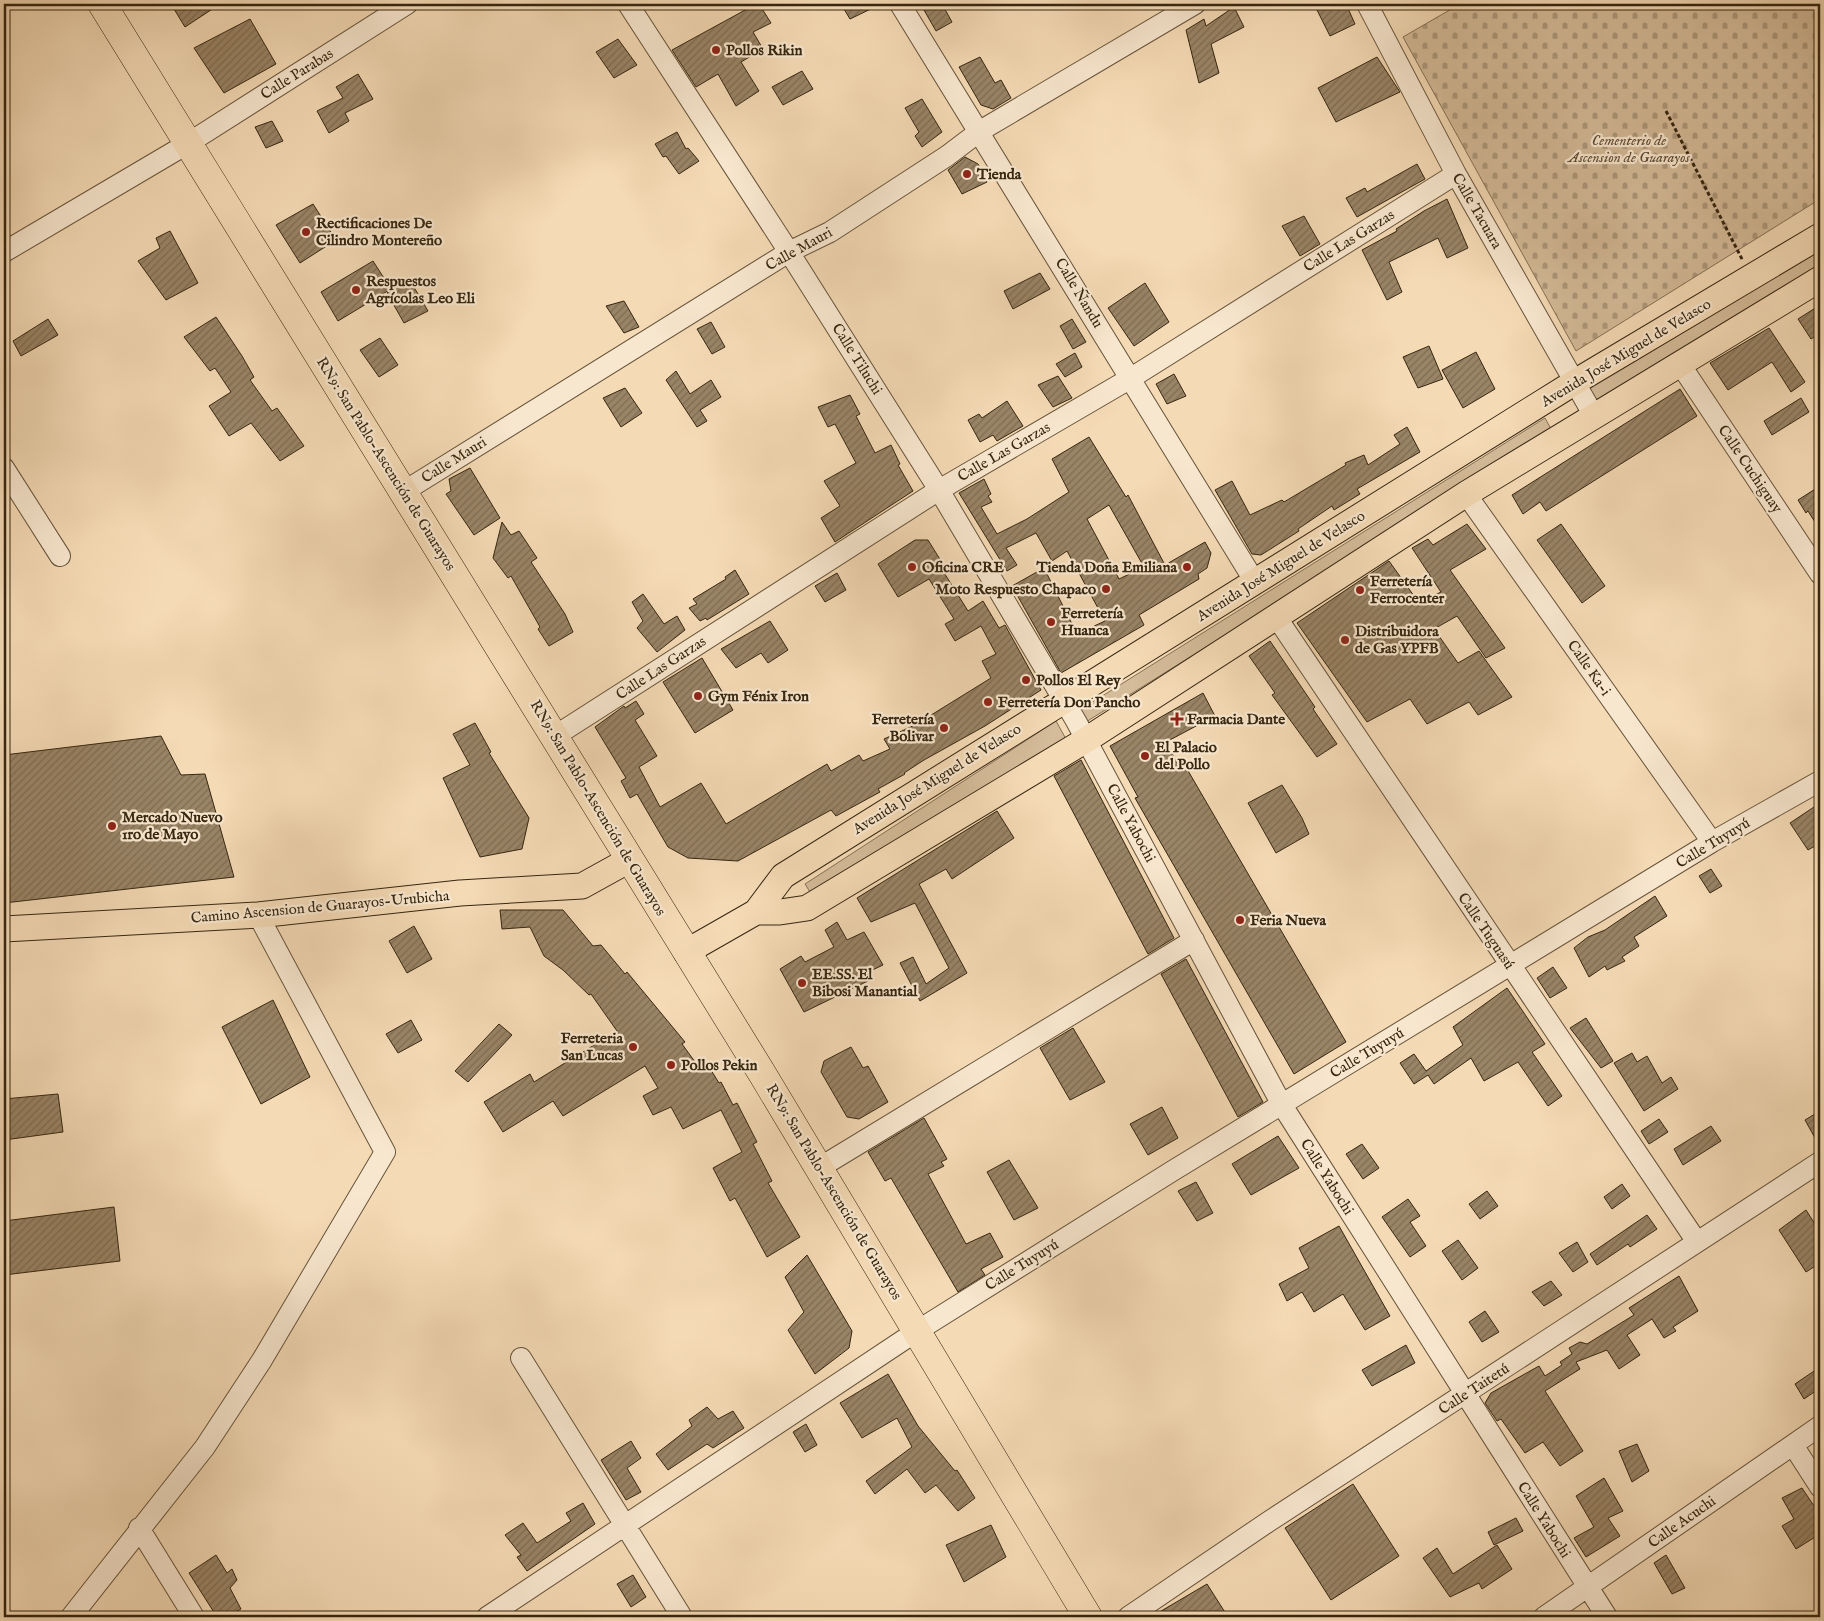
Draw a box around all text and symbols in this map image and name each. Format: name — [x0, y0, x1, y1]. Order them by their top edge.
place label: Pollos Rikin — [726, 41, 803, 60]
street label: Calle Parabas — [257, 44, 337, 104]
marker: Pollos Rikin — [710, 44, 722, 56]
park label: Cementerio de Ascension de Guarayos — [1566, 131, 1690, 167]
place label: Tienda — [976, 165, 1022, 184]
marker: Tienda — [961, 168, 973, 180]
street label: Calle Tacuara — [1448, 170, 1507, 253]
street label: Calle Las Garzas — [1300, 205, 1398, 277]
place label: Rectificaciones De Cilindro Montereño — [316, 214, 442, 250]
street label: Calle Mauri — [762, 223, 836, 275]
marker: Rectificaciones De Cilindro Montereño — [300, 226, 312, 238]
street label: Calle Ñandu — [1051, 255, 1107, 332]
place label: Respuestos Agrícolas Leo Eli — [365, 272, 475, 308]
marker: Respuestos Agrícolas Leo Eli — [350, 284, 362, 296]
street label: Avenida José Miguel de Velasco — [1537, 295, 1714, 412]
street label: Calle Tiluchi — [828, 320, 886, 398]
street label: RN9: San Pablo-Ascención de Guarayos — [312, 354, 460, 574]
street label: Calle Las Garzas — [954, 418, 1054, 486]
street label: Calle Cuchiguay — [1714, 421, 1787, 517]
street label: Calle Mauri — [418, 432, 490, 488]
street label: Avenida José Miguel de Velasco — [1192, 506, 1369, 626]
place label: Oficina CRE — [922, 558, 1004, 577]
place label: Tienda Doña Emiliana — [1036, 558, 1178, 577]
marker: Oficina CRE — [906, 561, 918, 573]
marker: Tienda Doña Emiliana — [1181, 561, 1193, 573]
place label: Ferretería Ferrocenter — [1370, 572, 1445, 608]
place label: Moto Respuesto Chapaco — [935, 580, 1096, 599]
marker: Moto Respuesto Chapaco — [1100, 583, 1112, 595]
marker: Ferretería Ferrocenter — [1354, 584, 1366, 596]
place label: Ferretería Huanca — [1061, 604, 1124, 640]
marker: Ferretería Huanca — [1045, 616, 1057, 628]
place label: Distribuidora de Gas YPFB — [1355, 622, 1439, 658]
street label: Calle Las Garzas — [612, 632, 710, 704]
marker: Distribuidora de Gas YPFB — [1339, 634, 1351, 646]
street label: Calle Ka-i — [1563, 636, 1615, 700]
place label: Pollos El Rey — [1036, 671, 1121, 690]
marker: Pollos El Rey — [1020, 674, 1032, 686]
place label: Gym Fénix Iron — [708, 687, 809, 706]
marker: Gym Fénix Iron — [692, 690, 704, 702]
place label: Ferretería Don Pancho — [998, 693, 1140, 712]
marker: Ferretería Don Pancho — [982, 696, 994, 708]
street label: RN9: San Pablo-Ascención de Guarayos — [526, 697, 670, 919]
place label: Ferretería Bolivar — [872, 710, 935, 746]
place label: Farmacia Dante — [1187, 710, 1285, 729]
marker: Farmacia Dante — [1171, 713, 1183, 725]
street label: Avenida José Miguel de Velasco — [848, 719, 1025, 839]
marker: Ferretería Bolivar — [938, 722, 950, 734]
place label: El Palacio del Pollo — [1155, 738, 1217, 774]
marker: El Palacio del Pollo — [1139, 750, 1151, 762]
street label: Calle Yabochi — [1102, 780, 1160, 866]
place label: Mercado Nuevo 1ro de Mayo — [122, 808, 223, 844]
street label: Calle Tuyuyú — [1672, 813, 1754, 873]
marker: Mercado Nuevo 1ro de Mayo — [106, 820, 118, 832]
street label: Camino Ascension de Guarayos-Urubicha — [190, 886, 451, 928]
street label: Calle Tuguasú — [1453, 889, 1519, 973]
place label: Feria Nueva — [1250, 911, 1326, 930]
marker: Feria Nueva — [1234, 914, 1246, 926]
place label: EE.SS. El Bibosi Manantial — [812, 965, 918, 1001]
marker: EE.SS. El Bibosi Manantial — [796, 977, 808, 989]
street label: Calle Tuyuyú — [1326, 1023, 1408, 1083]
place label: Ferreteria San Lucas — [561, 1029, 624, 1065]
marker: Ferreteria San Lucas — [627, 1041, 639, 1053]
place label: Pollos Pekin — [681, 1056, 758, 1075]
marker: Pollos Pekin — [665, 1059, 677, 1071]
street label: RN9: San Pablo-Ascención de Guarayos — [762, 1081, 906, 1303]
street label: Calle Yabochi — [1296, 1135, 1358, 1219]
street label: Calle Tuyuyú — [982, 1235, 1063, 1295]
street label: Calle Taitetú — [1435, 1359, 1513, 1419]
street label: Calle Yabochi — [1513, 1478, 1575, 1562]
street label: Calle Acuchi — [1644, 1492, 1720, 1552]

